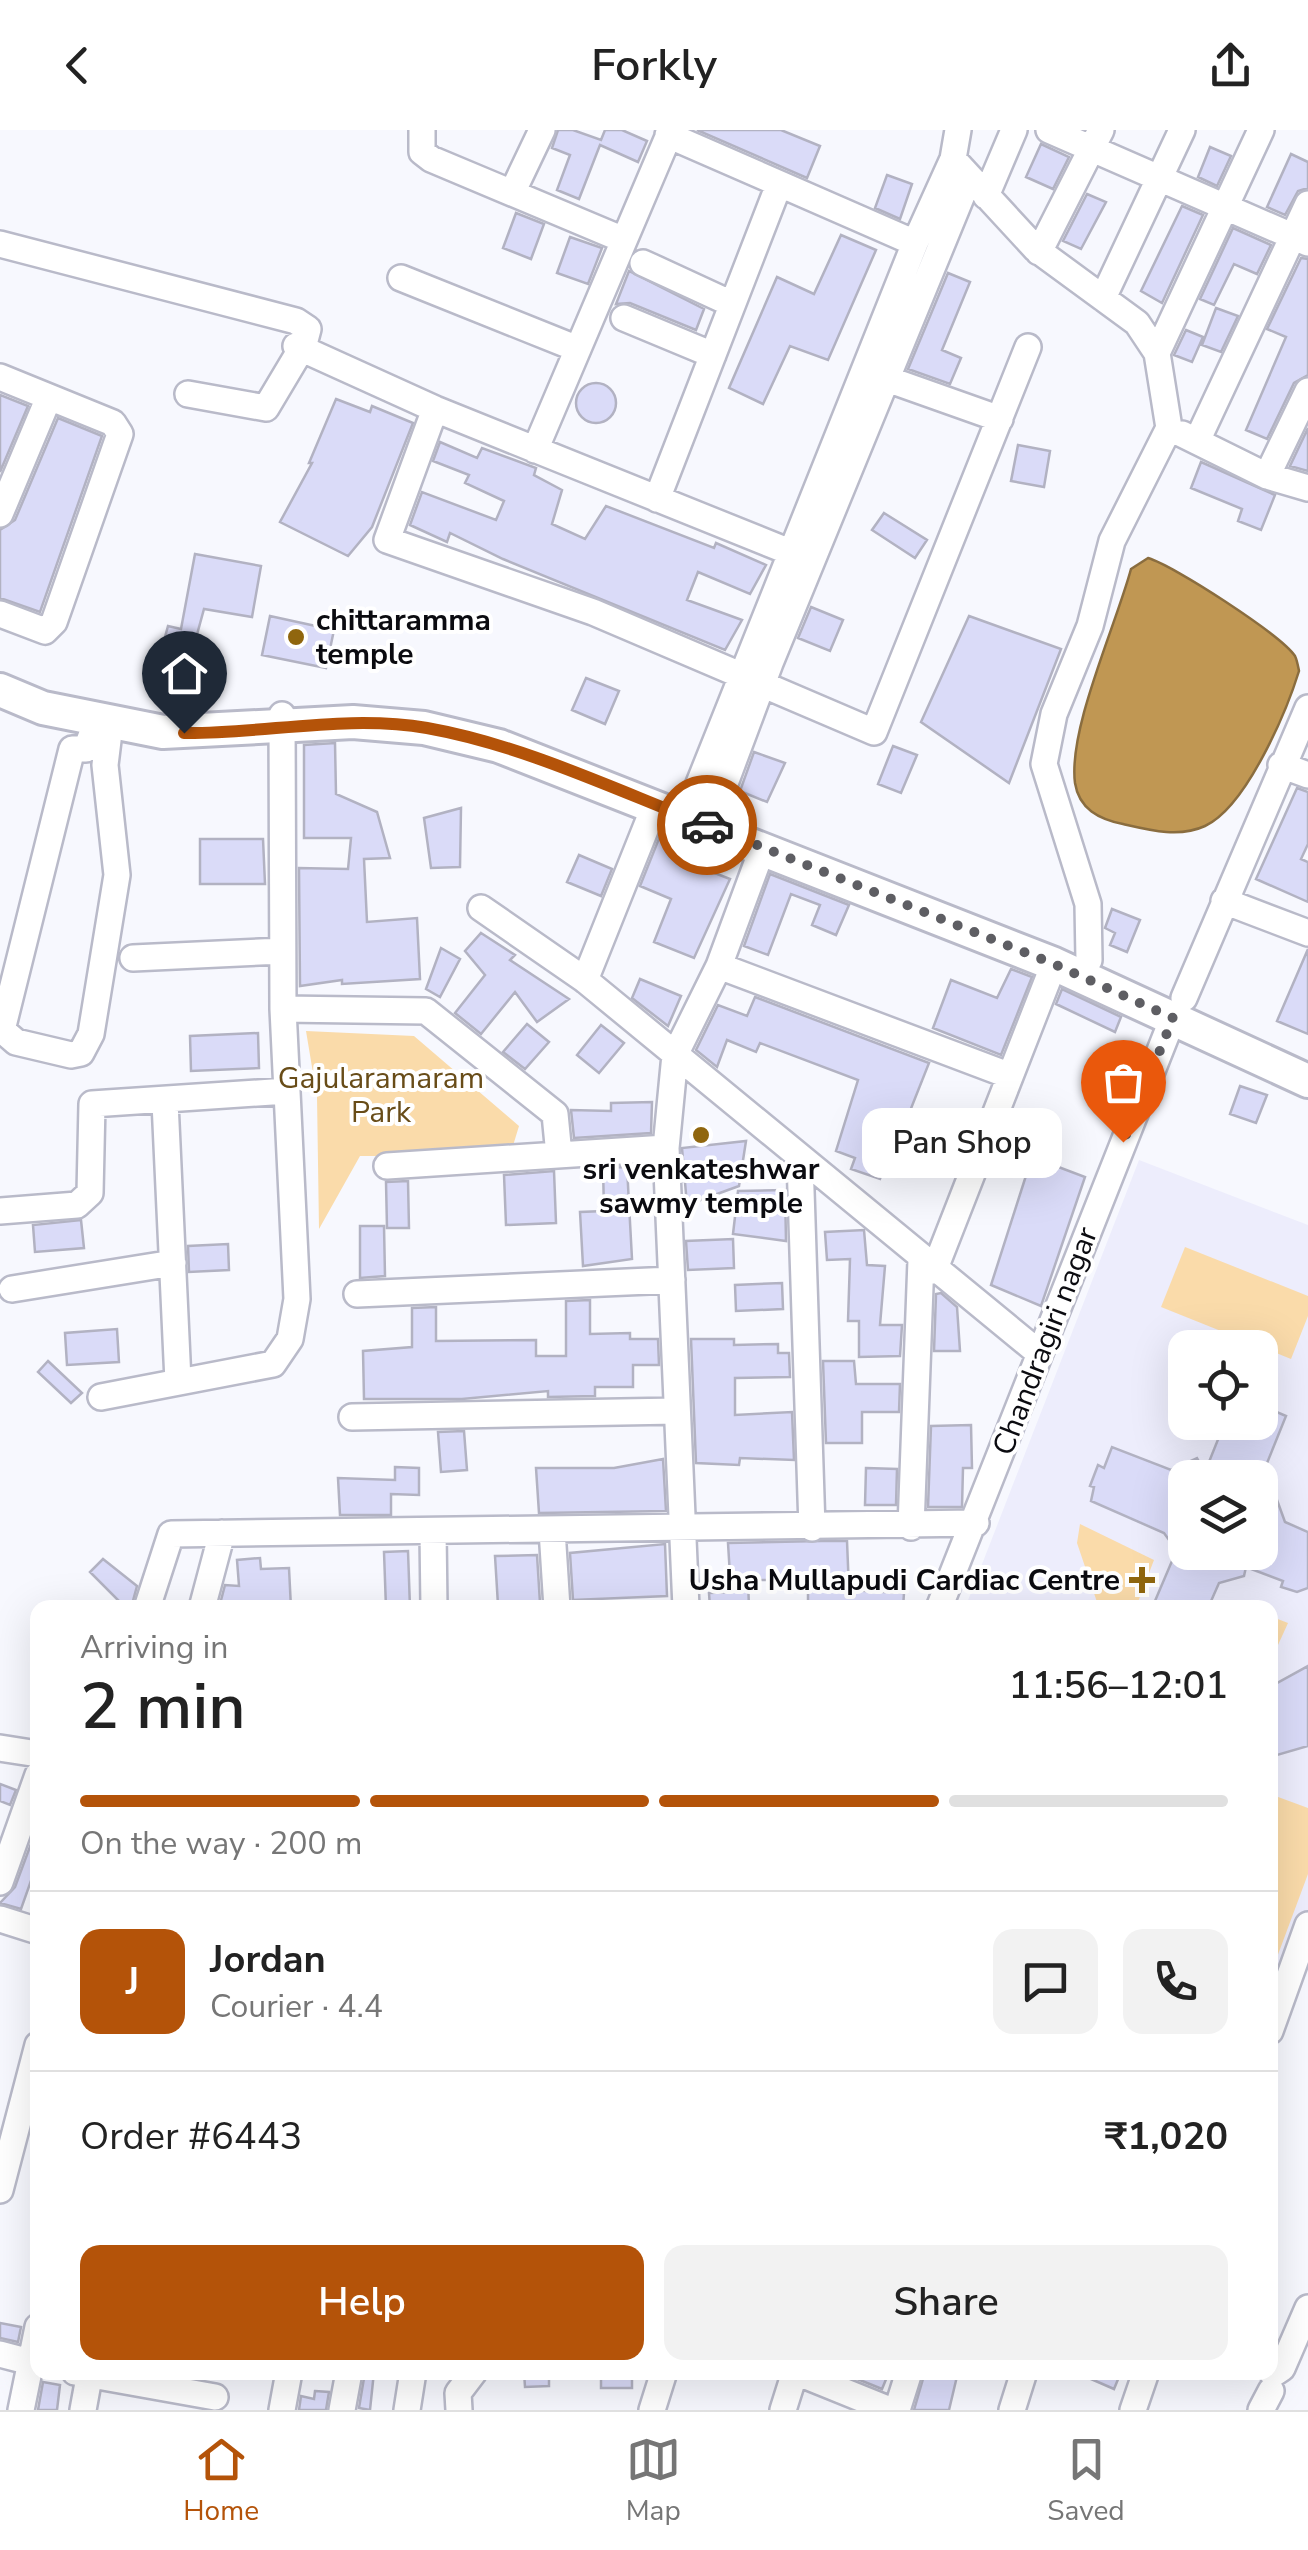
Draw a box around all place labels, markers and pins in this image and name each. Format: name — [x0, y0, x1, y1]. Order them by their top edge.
place label: chittaramma temple — [316, 600, 491, 675]
marker: chittaramma temple — [285, 626, 307, 648]
pin — [142, 631, 227, 734]
pin — [1081, 1040, 1166, 1143]
callout: Pan Shop — [863, 1107, 1063, 1177]
marker: sri venkateshwar sawmy temple — [690, 1124, 712, 1146]
place label: sri venkateshwar sawmy temple — [583, 1149, 820, 1224]
place label: Usha Mullapudi Cardiac Centre — [689, 1560, 1120, 1601]
marker: Usha Mullapudi Cardiac Centre — [1129, 1567, 1155, 1593]

